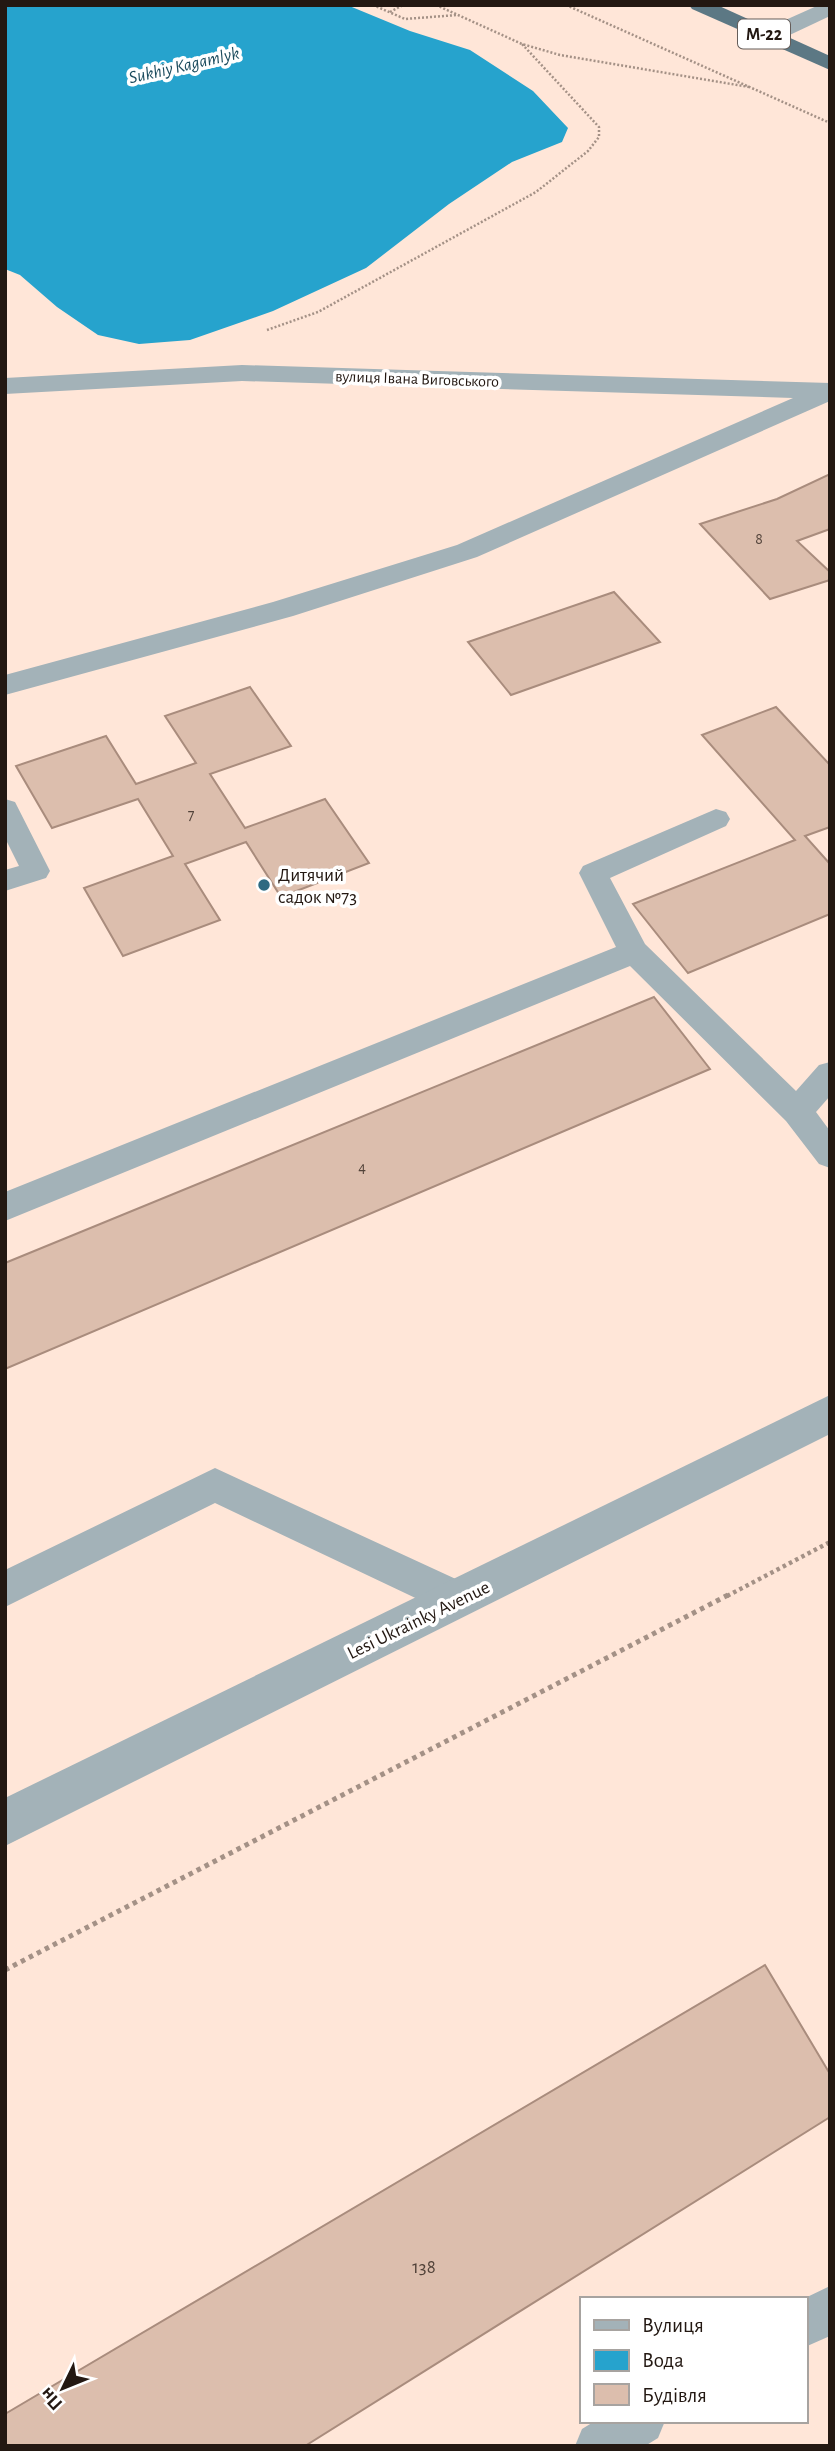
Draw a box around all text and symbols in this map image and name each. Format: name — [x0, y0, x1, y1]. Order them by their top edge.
road number: М-22 — [738, 19, 790, 48]
water label: Sukhiy Kagamlyk — [127, 44, 241, 87]
street label: вулиця Івана Виговського — [335, 368, 499, 391]
house number: 8 — [755, 531, 763, 547]
house number: 7 — [188, 807, 195, 823]
place label: Дитячий садок №73 — [278, 866, 357, 907]
marker: Дитячий садок №73 — [256, 877, 272, 893]
house number: 4 — [358, 1159, 366, 1175]
street label: Lesi Ukrainky Avenue — [344, 1578, 493, 1663]
house number: 138 — [412, 2258, 436, 2277]
legend — [580, 2297, 807, 2423]
text: Вулиця — [642, 2315, 704, 2336]
text: Вода — [642, 2350, 684, 2371]
north arrow — [28, 2353, 98, 2423]
text: Пн — [37, 2384, 67, 2414]
text: Будівля — [642, 2385, 707, 2406]

